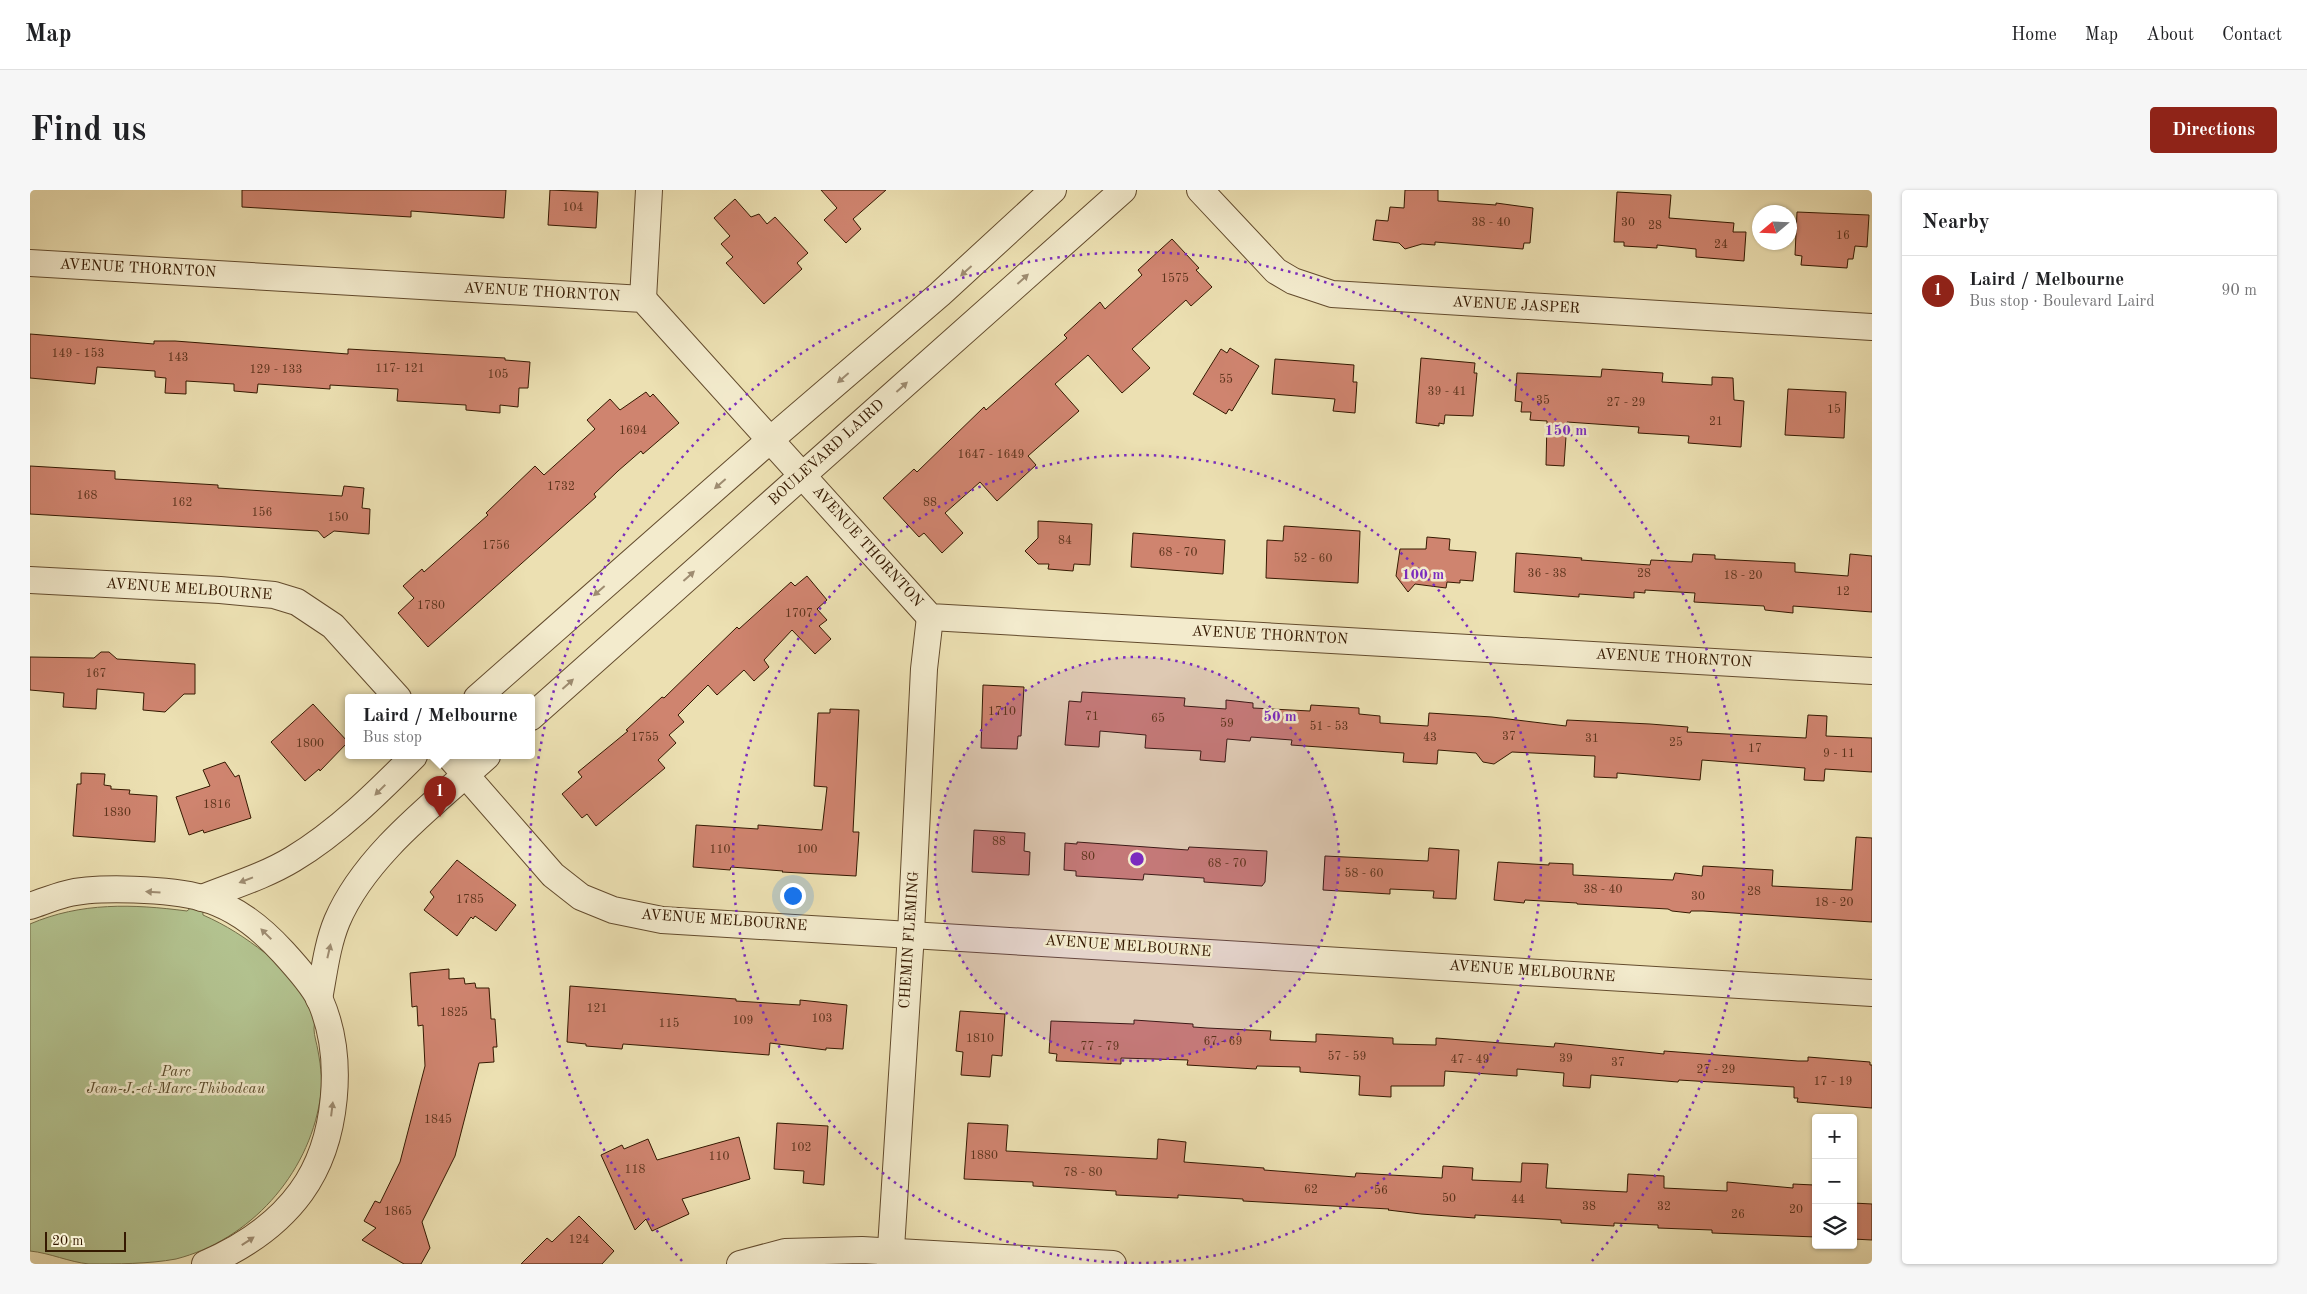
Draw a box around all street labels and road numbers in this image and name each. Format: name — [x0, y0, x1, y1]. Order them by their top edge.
street label: AVENUE THORNTON — [59, 257, 217, 281]
street label: AVENUE THORNTON — [463, 281, 621, 305]
street label: AVENUE JASPER — [1452, 295, 1581, 317]
street label: BOULEVARD LAIRD — [766, 397, 888, 509]
street label: AVENUE THORNTON — [809, 484, 925, 611]
street label: AVENUE MELBOURNE — [105, 577, 273, 603]
street label: AVENUE THORNTON — [1191, 624, 1349, 648]
street label: AVENUE THORNTON — [1595, 647, 1753, 671]
street label: CHEMIN FLEMING — [898, 871, 922, 1009]
street label: AVENUE MELBOURNE — [640, 908, 808, 934]
street label: AVENUE MELBOURNE — [1044, 934, 1212, 960]
street label: AVENUE MELBOURNE — [1448, 959, 1616, 985]

